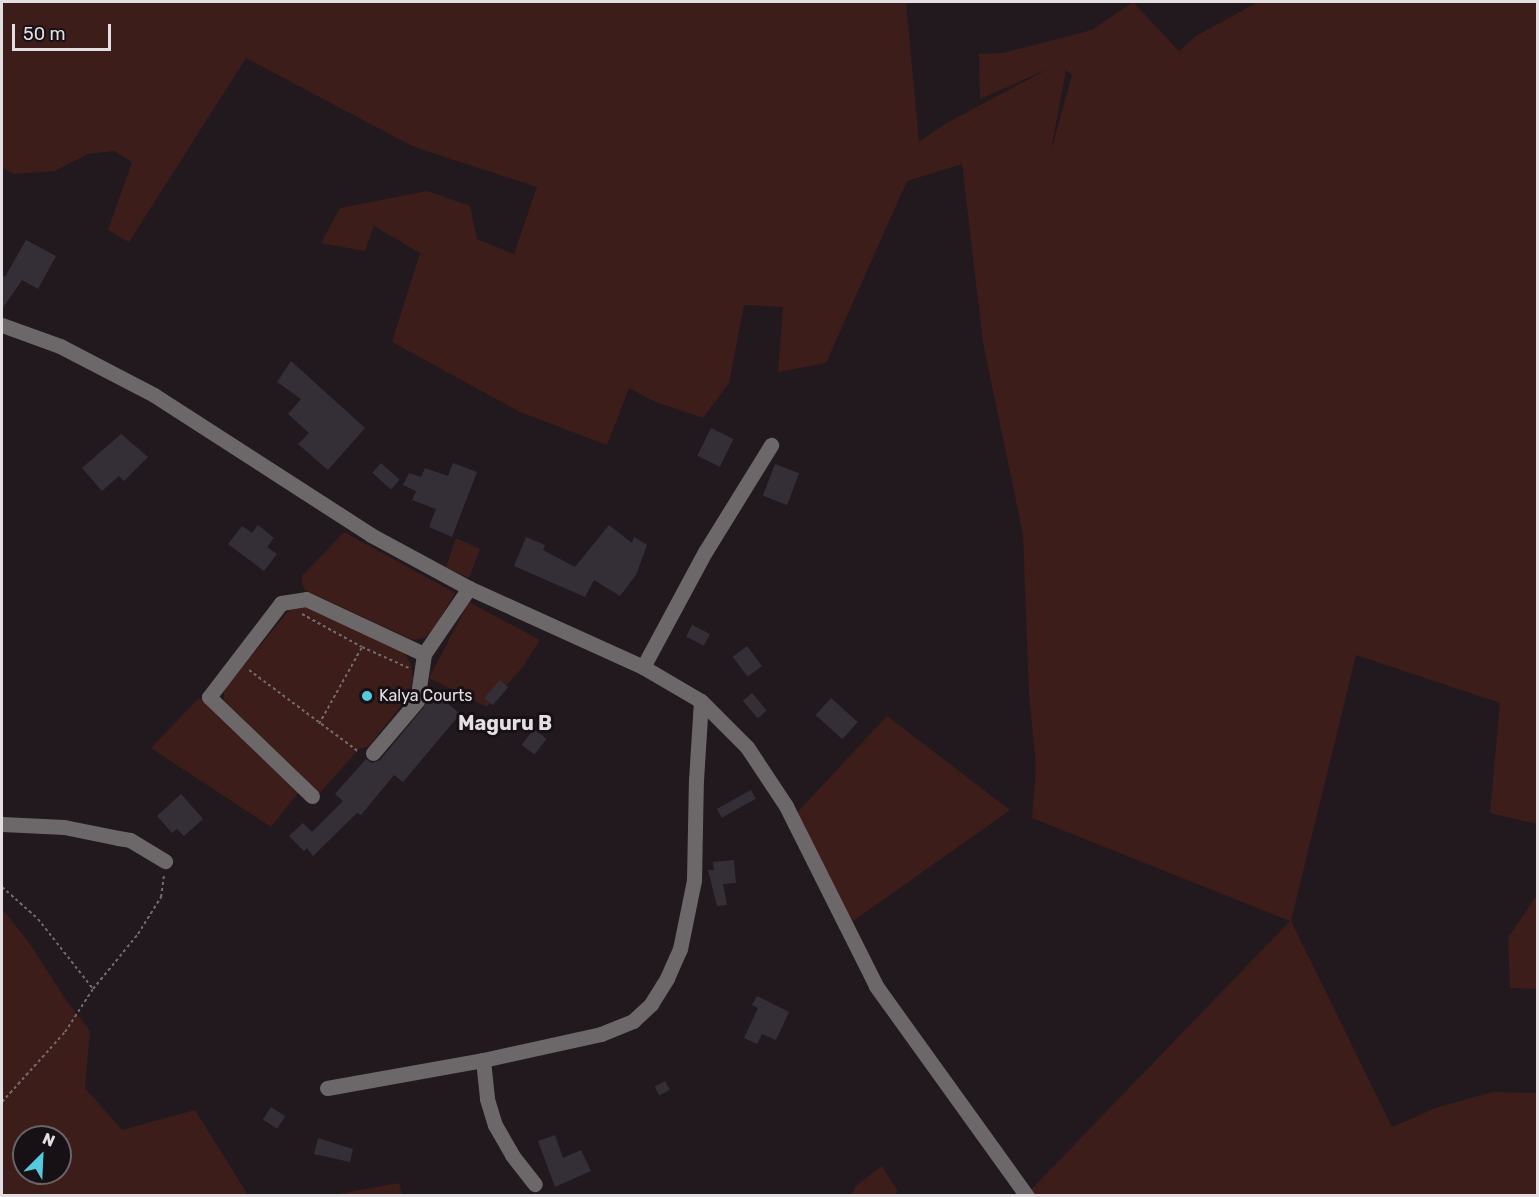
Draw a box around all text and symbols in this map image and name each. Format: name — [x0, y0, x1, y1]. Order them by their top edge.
scale bar — [15, 12, 114, 50]
text: 50 m — [23, 23, 66, 45]
place label: Kalya Courts — [379, 686, 472, 706]
marker: Kalya Courts — [360, 689, 374, 703]
district label: Maguru B — [458, 711, 552, 735]
north arrow — [12, 1125, 72, 1185]
text: N — [40, 1129, 58, 1151]

